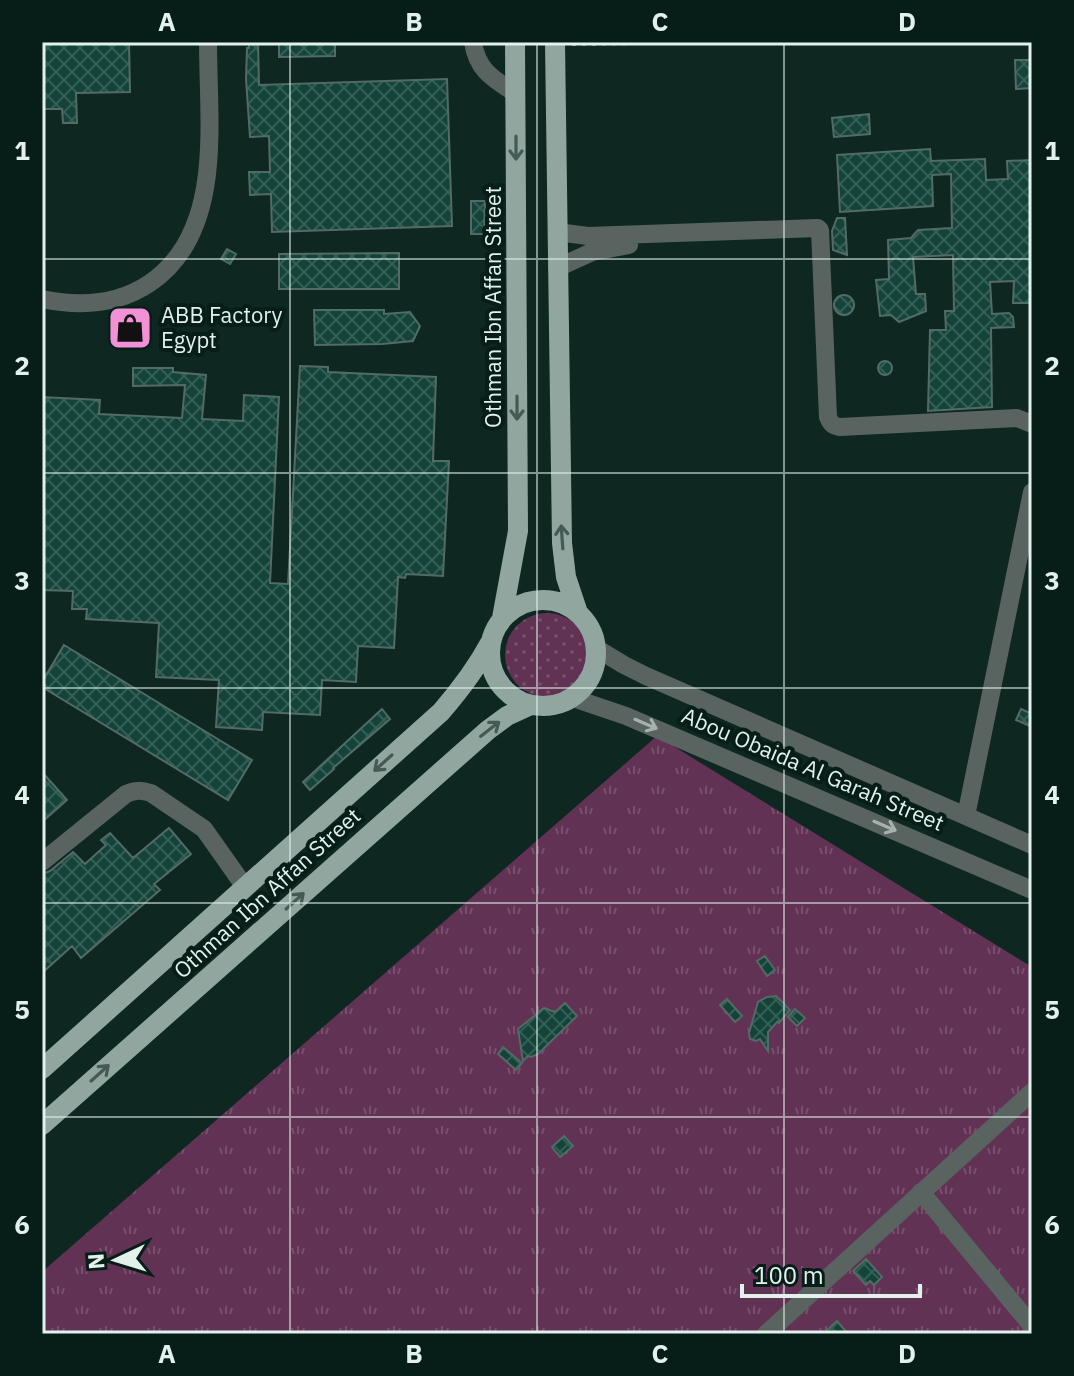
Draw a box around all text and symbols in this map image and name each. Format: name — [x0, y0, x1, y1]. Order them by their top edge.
text: A — [158, 4, 176, 38]
text: B — [405, 4, 423, 38]
text: C — [652, 4, 669, 38]
text: D — [898, 4, 916, 38]
text: 1 — [14, 133, 30, 167]
text: 1 — [1044, 133, 1060, 167]
one-way arrow — [508, 134, 523, 161]
street label: Othman Ibn Affan Street — [478, 186, 507, 428]
place label: ABB Factory Egypt — [161, 300, 283, 354]
shop icon: ABB Factory Egypt — [106, 304, 154, 352]
text: 2 — [14, 348, 30, 382]
text: 2 — [1044, 348, 1060, 382]
one-way arrow — [509, 394, 525, 421]
one-way arrow — [554, 524, 569, 551]
text: 3 — [14, 563, 30, 597]
text: 3 — [1044, 563, 1060, 597]
street label: Abou Obaida Al Garah Street — [678, 700, 949, 837]
one-way arrow — [633, 718, 658, 733]
one-way arrow — [479, 720, 500, 737]
one-way arrow — [374, 754, 394, 772]
text: 4 — [14, 777, 30, 811]
text: 4 — [1044, 777, 1060, 811]
street label: Othman Ibn Affan Street — [167, 801, 366, 984]
one-way arrow — [872, 820, 897, 835]
one-way arrow — [284, 892, 304, 910]
text: 5 — [14, 992, 30, 1026]
text: 5 — [1044, 992, 1060, 1026]
one-way arrow — [90, 1064, 110, 1082]
text: 6 — [14, 1207, 30, 1241]
text: 6 — [1044, 1207, 1060, 1241]
north arrow — [76, 1220, 156, 1300]
scale bar — [742, 1248, 920, 1298]
text: N — [81, 1252, 111, 1270]
text: 100 m — [754, 1259, 824, 1291]
text: A — [158, 1336, 176, 1370]
text: B — [405, 1336, 423, 1370]
text: C — [652, 1336, 669, 1370]
text: D — [898, 1336, 916, 1370]

